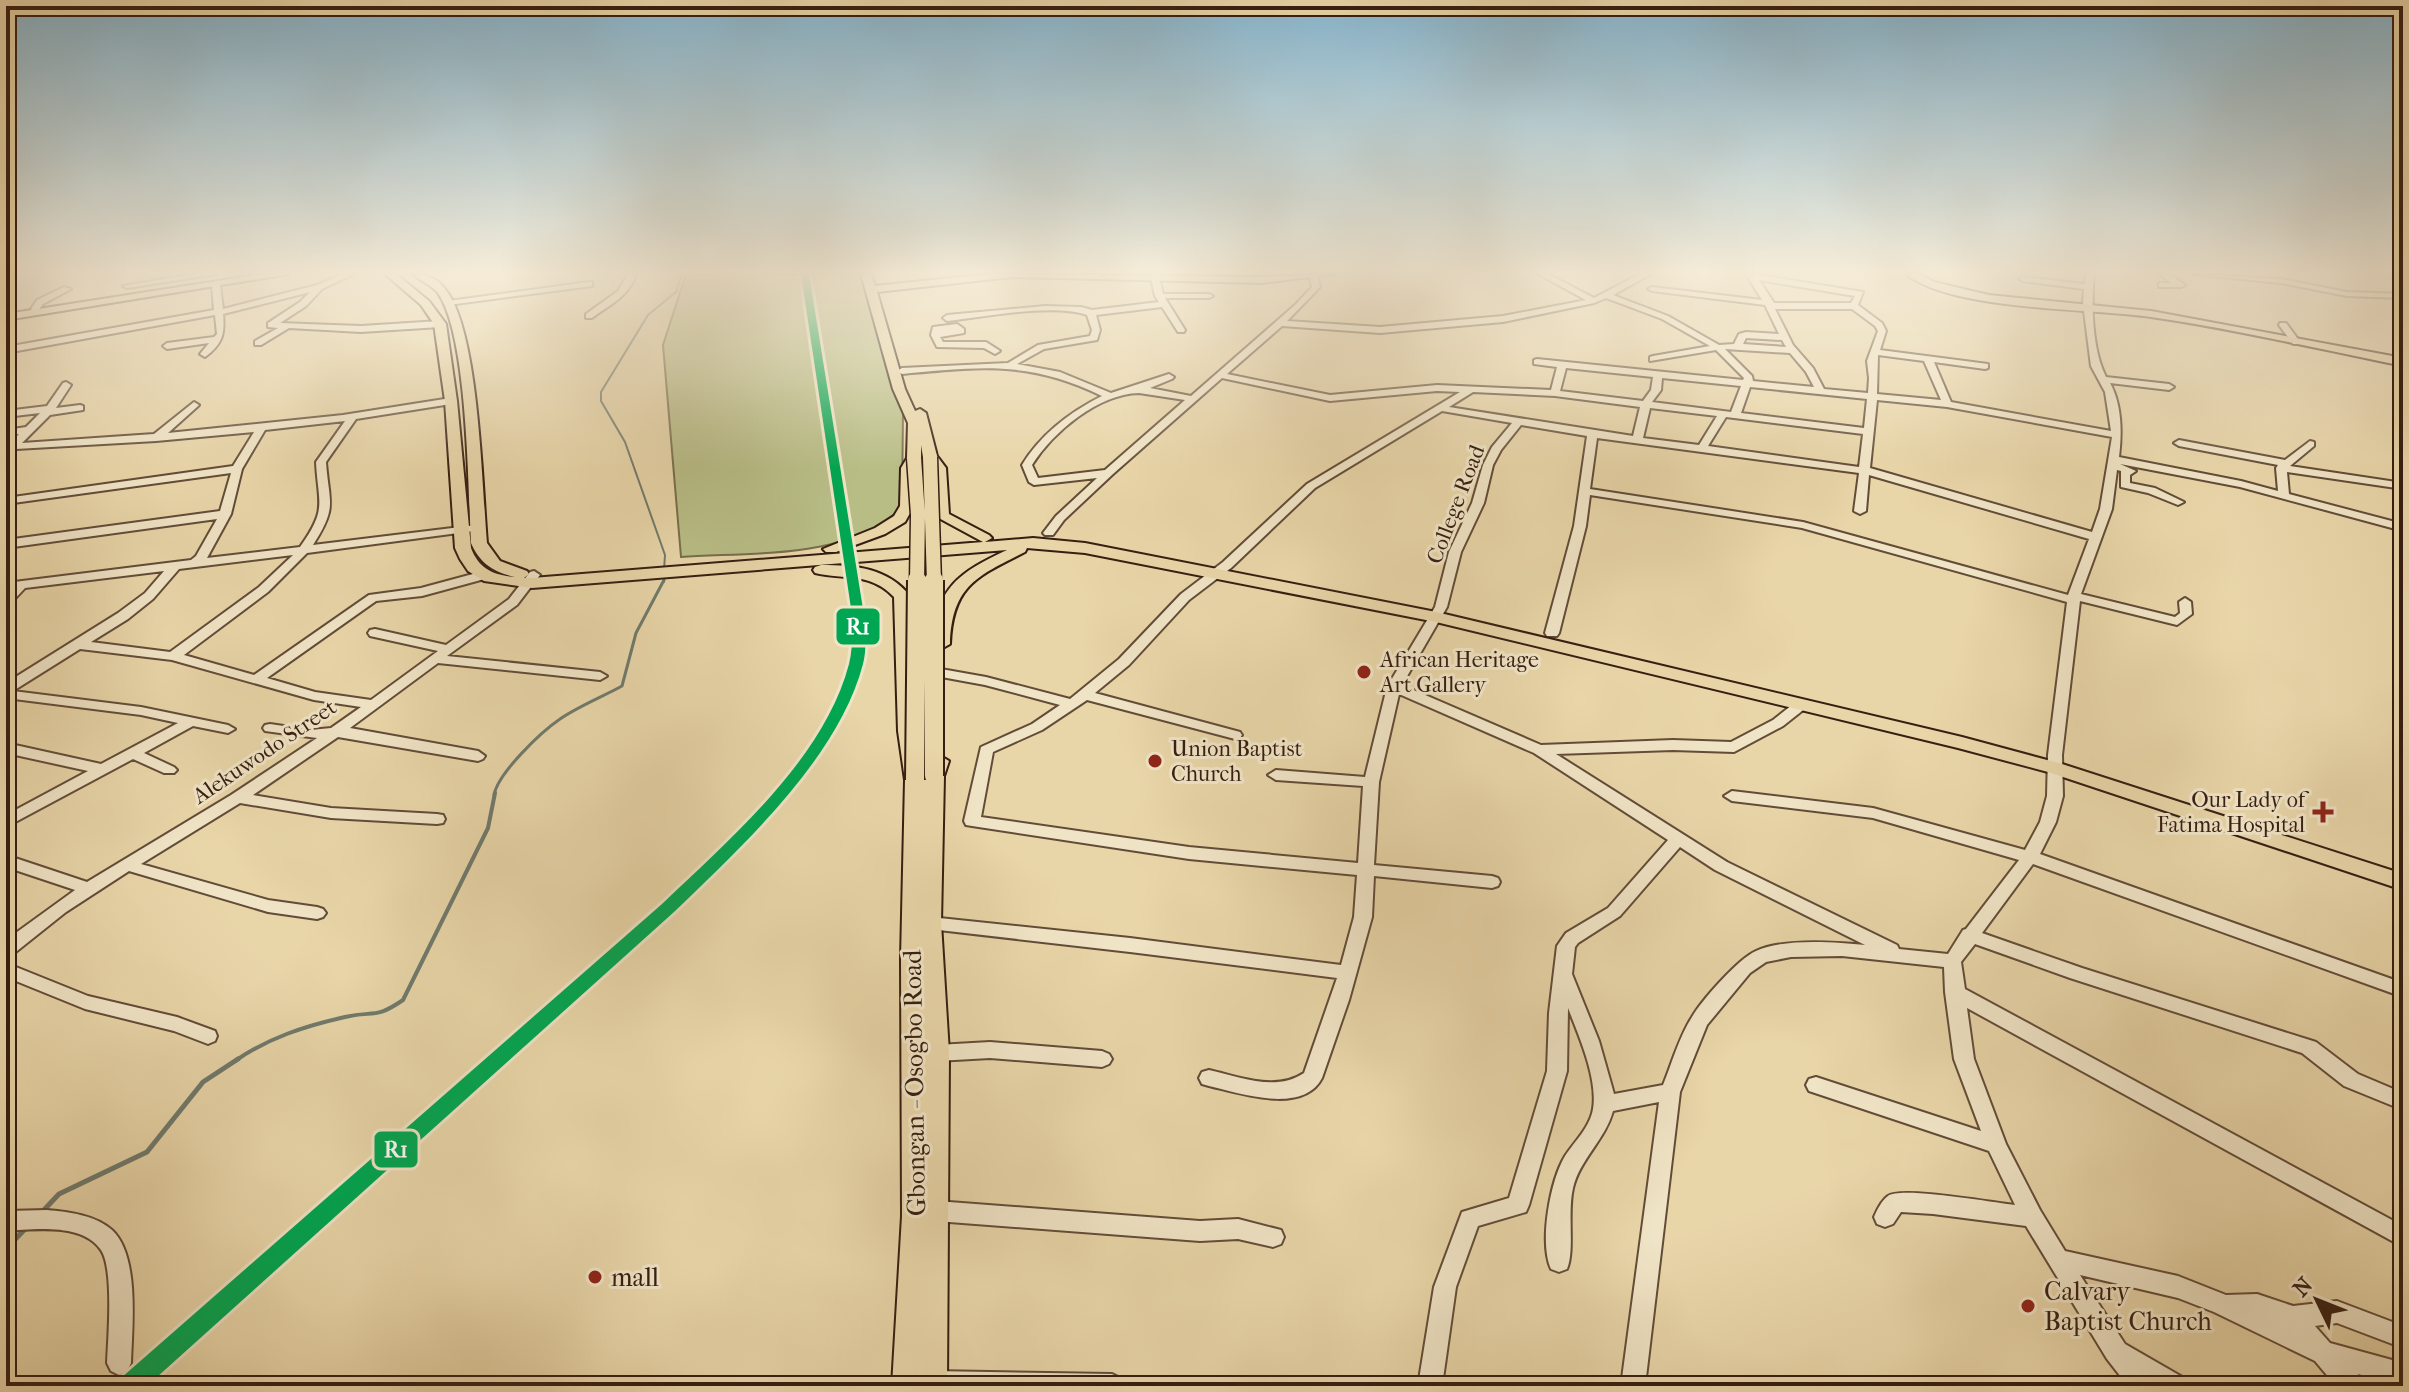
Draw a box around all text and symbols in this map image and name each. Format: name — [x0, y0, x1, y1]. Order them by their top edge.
street label: College Road — [1421, 440, 1491, 567]
line badge: R1 — [835, 607, 881, 646]
text: R1 — [846, 614, 870, 640]
place label: African Heritage Art Gallery — [1379, 647, 1539, 698]
marker: African Heritage Art Gallery — [1355, 663, 1373, 681]
street label: Alekuwodo Street — [187, 694, 341, 810]
place label: Union Baptist Church — [1171, 736, 1303, 787]
marker: Union Baptist Church — [1146, 752, 1164, 770]
place label: Our Lady of Fatima Hospital — [2157, 787, 2310, 838]
marker: Our Lady of Fatima Hospital — [2312, 801, 2334, 823]
street label: Gbongan - Osogbo Road — [897, 949, 932, 1217]
line badge: R1 — [373, 1130, 419, 1169]
text: R1 — [384, 1137, 408, 1163]
north arrow — [2277, 1260, 2357, 1340]
place label: mall — [611, 1262, 659, 1293]
marker: mall — [586, 1268, 604, 1286]
text: N — [2288, 1272, 2319, 1302]
place label: Calvary Baptist Church — [2044, 1276, 2212, 1337]
marker: Calvary Baptist Church — [2019, 1297, 2037, 1315]

